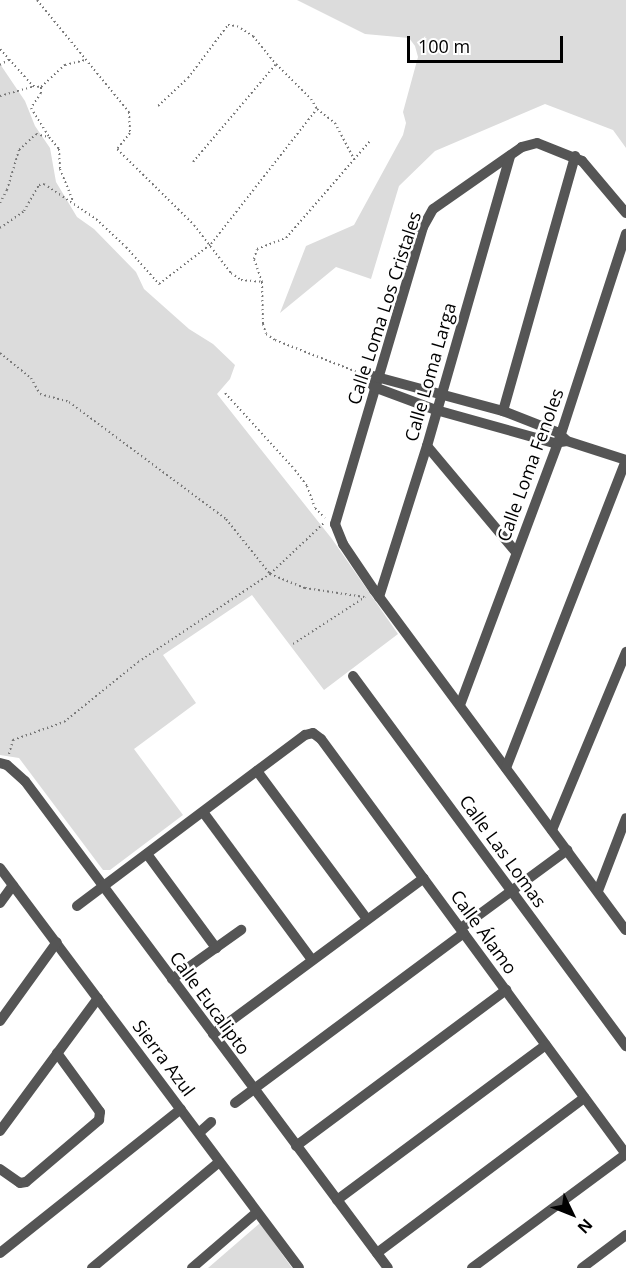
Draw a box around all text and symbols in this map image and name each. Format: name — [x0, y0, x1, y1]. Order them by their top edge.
scale bar — [410, 24, 566, 62]
text: 100 m — [418, 34, 470, 58]
street label: Calle Loma Los Cristales — [343, 209, 425, 407]
street label: Calle Loma Larga — [400, 300, 460, 444]
street label: Calle Loma Fenoles — [492, 386, 568, 544]
street label: Calle Las Lomas — [455, 791, 551, 911]
street label: Calle Álamo — [446, 886, 522, 978]
street label: Calle Eucalipto — [165, 947, 255, 1059]
street label: Sierra Azul — [128, 1016, 200, 1100]
north arrow — [542, 1184, 602, 1244]
text: N — [573, 1214, 598, 1239]

